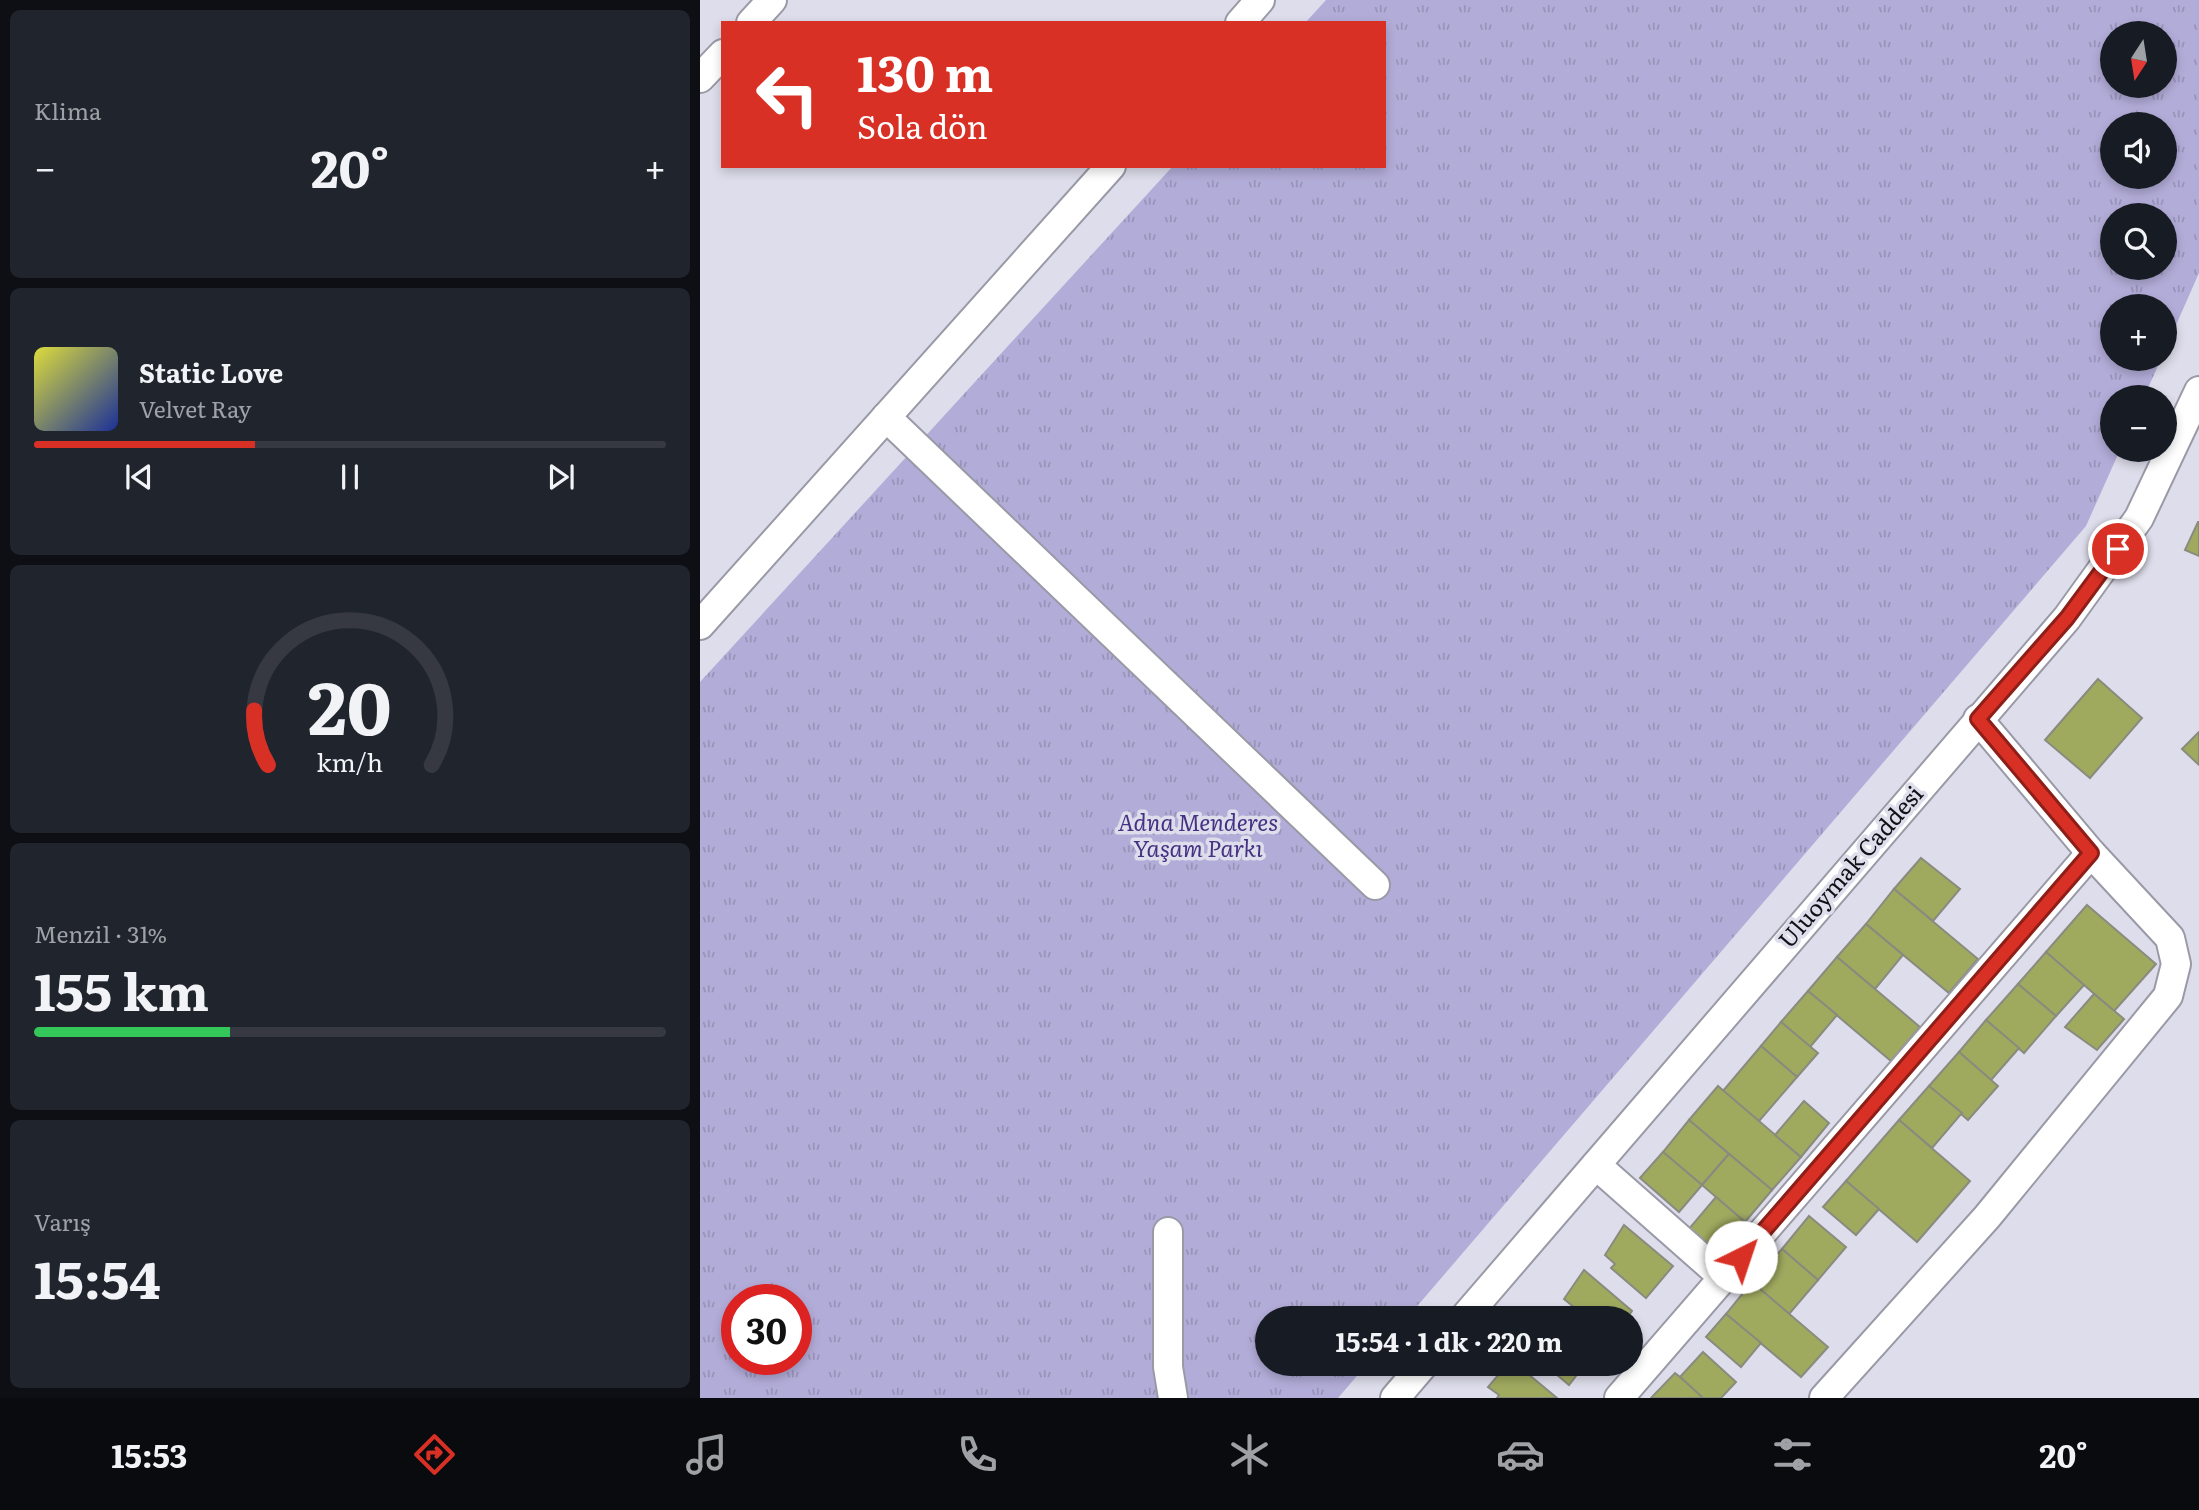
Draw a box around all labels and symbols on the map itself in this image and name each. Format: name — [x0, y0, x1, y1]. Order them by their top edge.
north arrow — [2100, 21, 2177, 98]
pin — [2088, 519, 2148, 579]
street label: Uluoymak Caddesi — [1769, 777, 1930, 954]
park label: Adna Menderes Yaşam Parkı — [1118, 804, 1278, 864]
position arrow — [1704, 1220, 1778, 1294]
speed limit sign: 30 — [721, 1284, 812, 1375]

